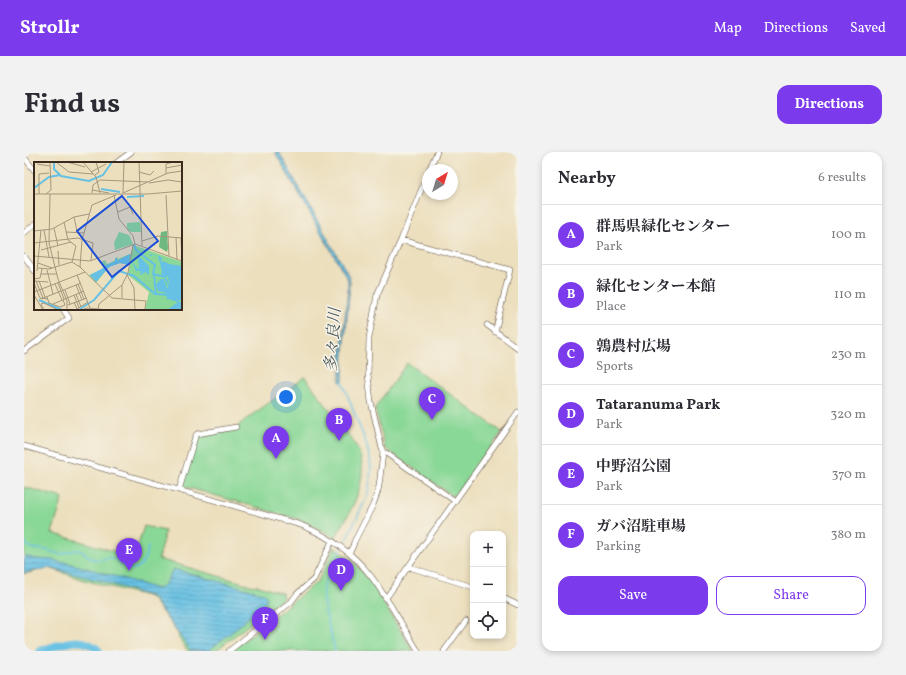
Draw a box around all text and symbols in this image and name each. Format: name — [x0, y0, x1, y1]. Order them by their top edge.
text: Strollr — [20, 15, 80, 41]
text: Map — [714, 19, 742, 38]
text: Directions — [764, 19, 828, 38]
text: Saved — [850, 19, 886, 38]
text: Find us — [24, 85, 120, 124]
button: Directions — [777, 85, 882, 124]
inset map — [34, 162, 182, 310]
north arrow — [422, 164, 458, 200]
text: Nearby — [558, 167, 616, 190]
text: 6 results — [818, 169, 866, 187]
text: 群馬県緑化センター — [596, 217, 730, 238]
text: A — [566, 226, 576, 244]
text: 100 m — [831, 226, 866, 244]
text: Park — [596, 238, 623, 256]
text: 緑化センター本館 — [596, 277, 715, 298]
text: B — [567, 286, 575, 304]
text: 110 m — [834, 286, 866, 304]
text: Place — [596, 298, 626, 316]
water label: 多々良川 — [321, 305, 347, 373]
text: 鶉農村広場 — [596, 337, 671, 358]
text: C — [567, 346, 575, 364]
text: 230 m — [831, 346, 866, 364]
text: Sports — [596, 358, 633, 376]
your location — [276, 387, 296, 407]
pin: C — [419, 387, 445, 420]
text: Tataranuma Park — [596, 395, 720, 416]
text: D — [566, 406, 576, 424]
text: 320 m — [831, 406, 866, 424]
pin: B — [326, 408, 352, 441]
text: Park — [596, 416, 623, 434]
pin: A — [263, 426, 289, 459]
text: 中野沼公園 — [596, 457, 671, 478]
text: E — [567, 466, 575, 484]
text: 370 m — [832, 466, 866, 484]
text: Park — [596, 478, 623, 496]
text: ガバ沼駐車場 — [596, 517, 686, 538]
text: F — [567, 526, 575, 544]
text: 380 m — [831, 526, 866, 544]
map controls — [470, 531, 506, 639]
button: + — [470, 531, 506, 567]
pin: E — [116, 538, 142, 571]
text: Parking — [596, 538, 641, 556]
pin: D — [328, 558, 354, 591]
button: − — [470, 567, 506, 603]
button: Save — [558, 576, 708, 615]
button: Share — [716, 576, 866, 615]
button: locate — [470, 603, 506, 639]
pin: F — [252, 607, 278, 640]

